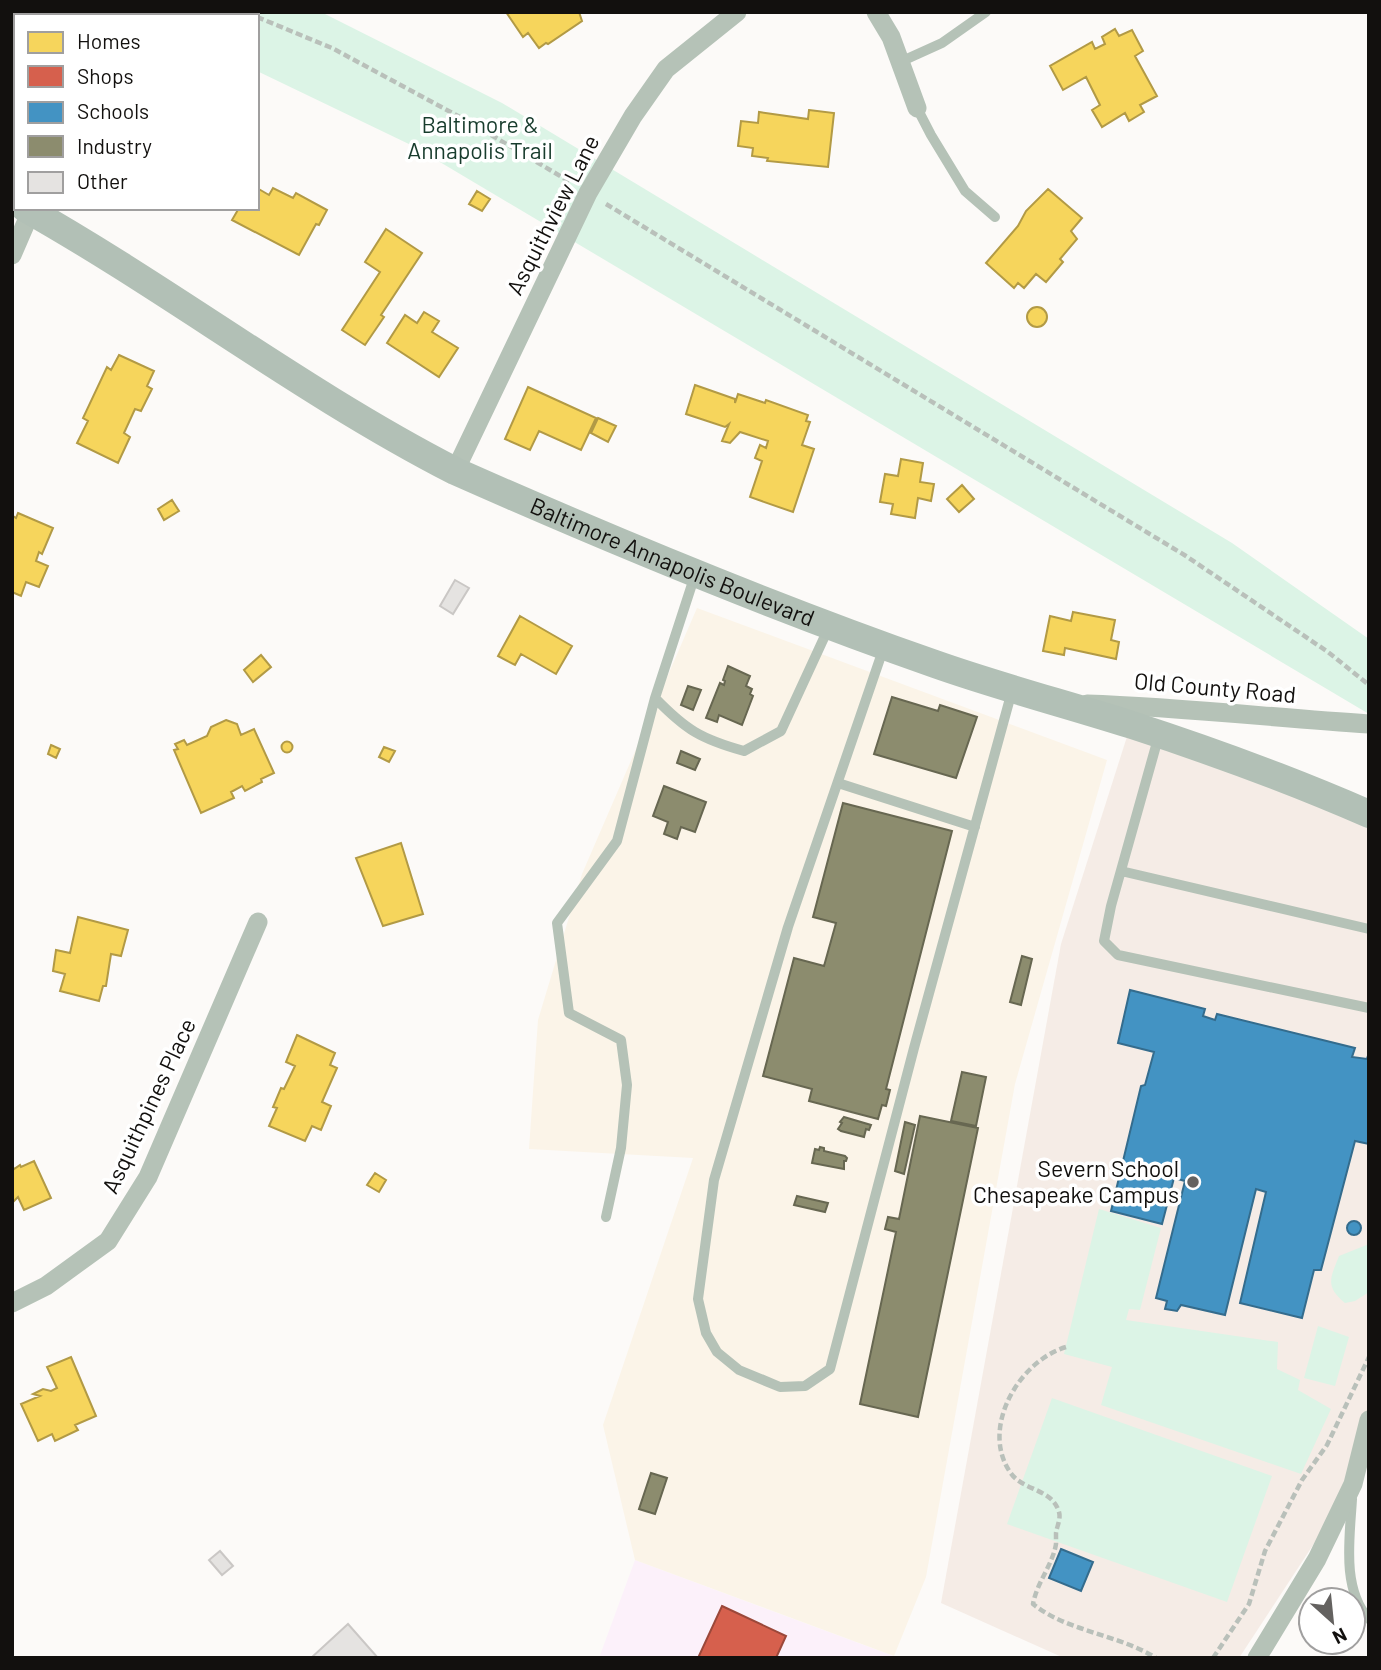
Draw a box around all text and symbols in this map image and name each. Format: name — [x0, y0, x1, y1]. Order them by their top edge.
legend — [14, 14, 259, 210]
text: Homes — [77, 28, 141, 53]
text: Shops — [77, 63, 134, 88]
text: Schools — [77, 98, 149, 123]
park label: Baltimore & Annapolis Trail — [407, 110, 553, 164]
street label: Asquithview Lane — [500, 130, 604, 299]
text: Industry — [77, 133, 152, 158]
text: Other — [77, 168, 128, 193]
street label: Baltimore Annapolis Boulevard — [526, 491, 819, 632]
street label: Old County Road — [1133, 666, 1297, 708]
street label: Asquithpines Place — [95, 1014, 201, 1198]
place label: Severn School Chesapeake Campus — [973, 1154, 1179, 1208]
marker: Severn School Chesapeake Campus — [1185, 1174, 1201, 1190]
north arrow — [1297, 1586, 1367, 1656]
text: N — [1329, 1623, 1351, 1650]

